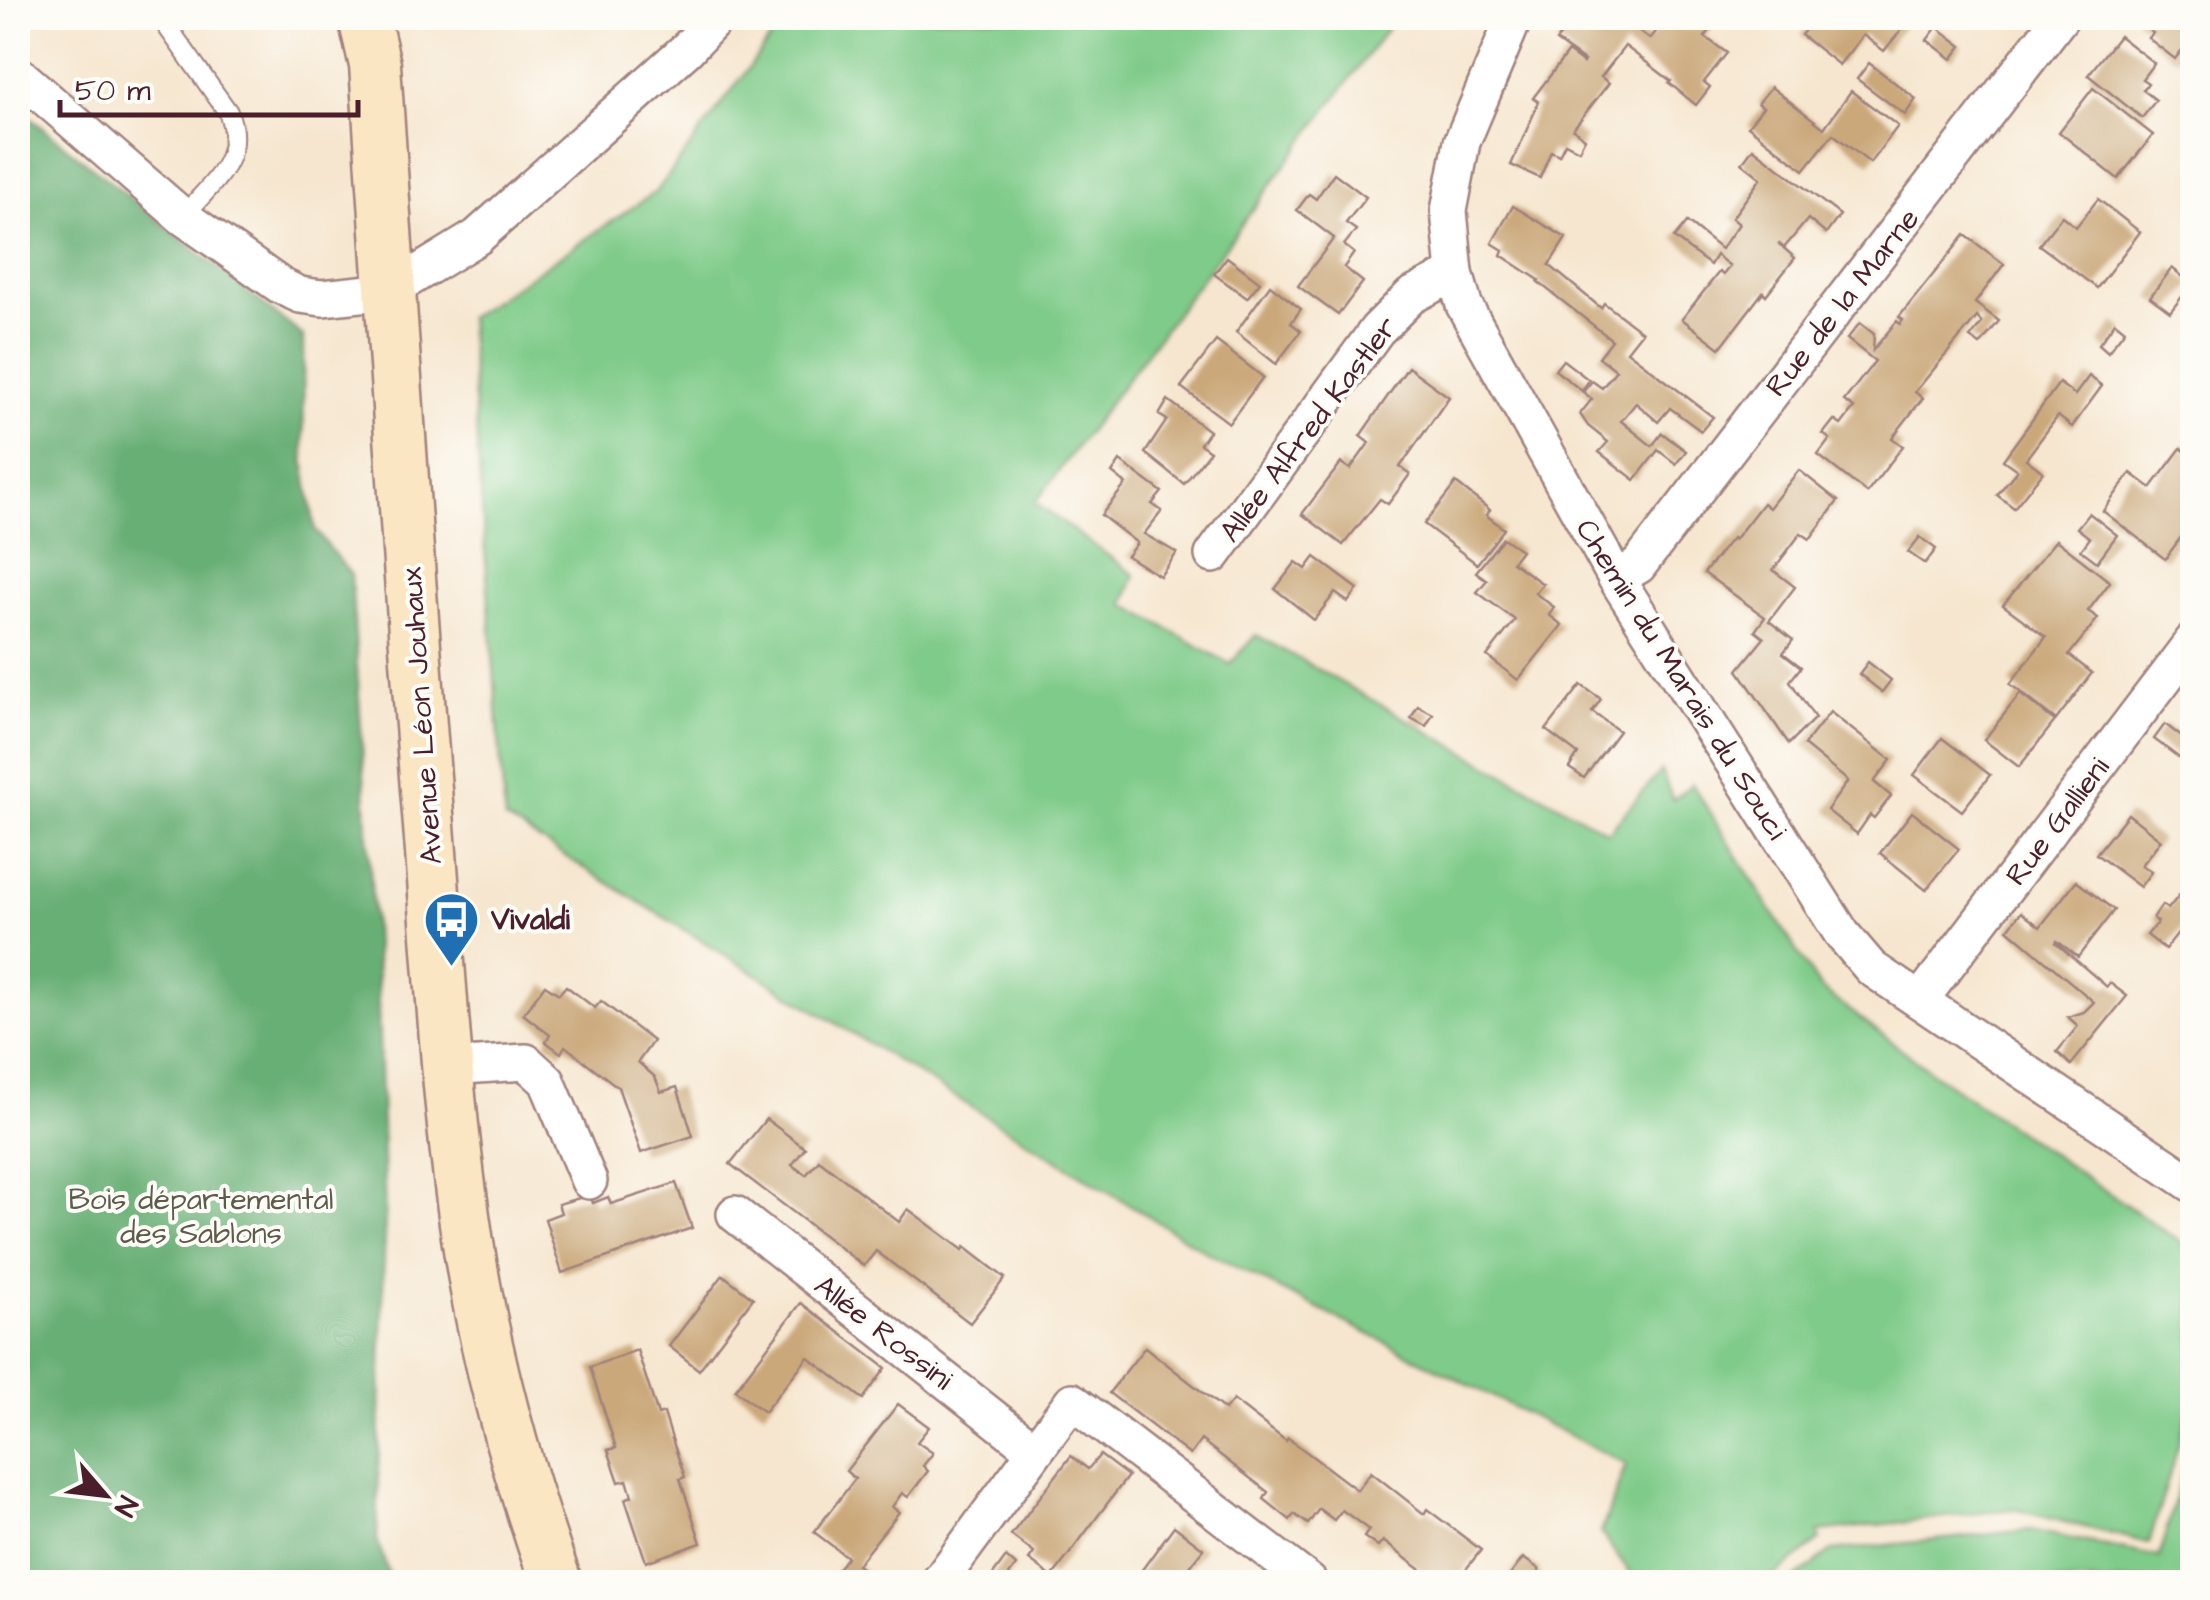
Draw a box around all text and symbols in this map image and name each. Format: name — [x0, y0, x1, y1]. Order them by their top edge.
scale bar — [60, 55, 358, 117]
text: 50 m — [75, 70, 151, 112]
street label: Rue de la Marne — [1756, 200, 1930, 406]
street label: Allée Alfred Kastler — [1210, 308, 1408, 551]
street label: Chemin du Marais du Souci — [1565, 511, 1797, 848]
street label: Avenue Léon Jouhaux — [391, 565, 453, 866]
street label: Rue Gallieni — [1996, 748, 2120, 894]
bus stop icon: Vivaldi — [422, 889, 482, 968]
place label: Vivaldi — [490, 899, 570, 941]
park label: Bois départemental des Sablons — [69, 1179, 334, 1255]
street label: Allée Rossini — [805, 1265, 962, 1401]
north arrow — [55, 1445, 155, 1545]
text: N — [104, 1489, 147, 1523]

